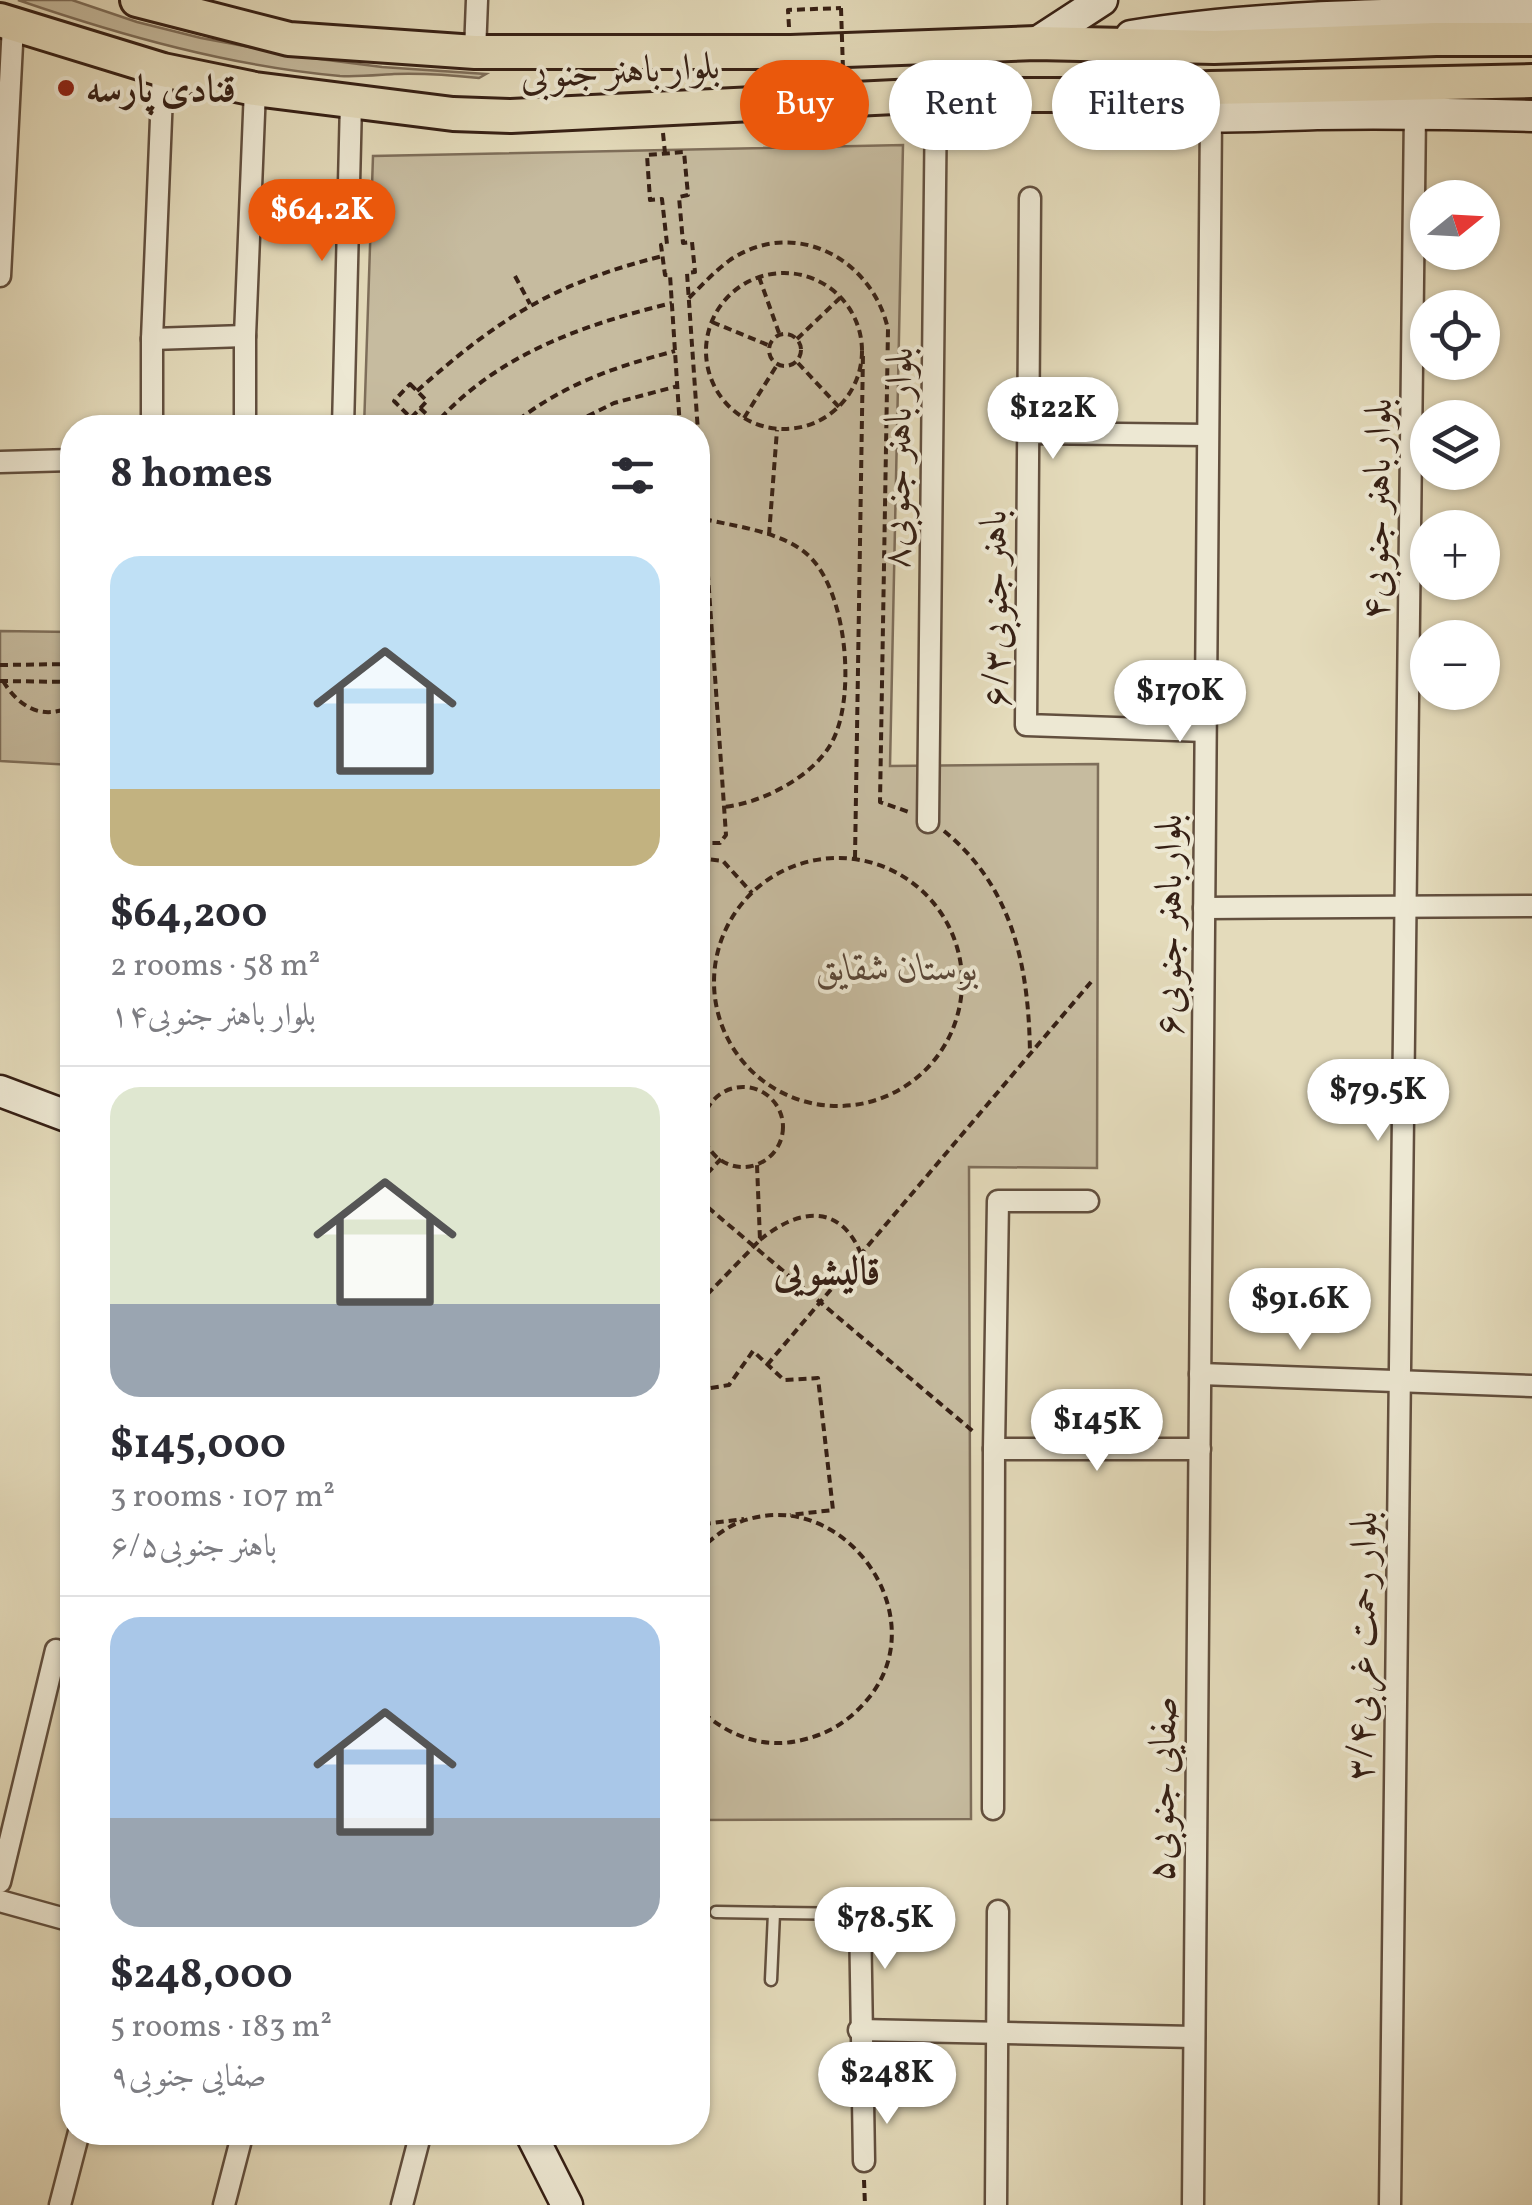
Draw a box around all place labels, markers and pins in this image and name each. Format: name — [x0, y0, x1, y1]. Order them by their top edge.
place label: قنادی پارسه — [86, 65, 236, 118]
marker: قنادی پارسه — [55, 77, 77, 99]
pin: $64.2K — [241, 179, 403, 264]
pin: $122K — [983, 377, 1123, 462]
pin: $170K — [1110, 660, 1250, 745]
pin: $79.5K — [1297, 1059, 1459, 1144]
pin: $91.6K — [1219, 1268, 1381, 1353]
pin: $145K — [1027, 1389, 1167, 1474]
pin: $78.5K — [804, 1887, 966, 1972]
pin: $248K — [817, 2042, 957, 2127]

